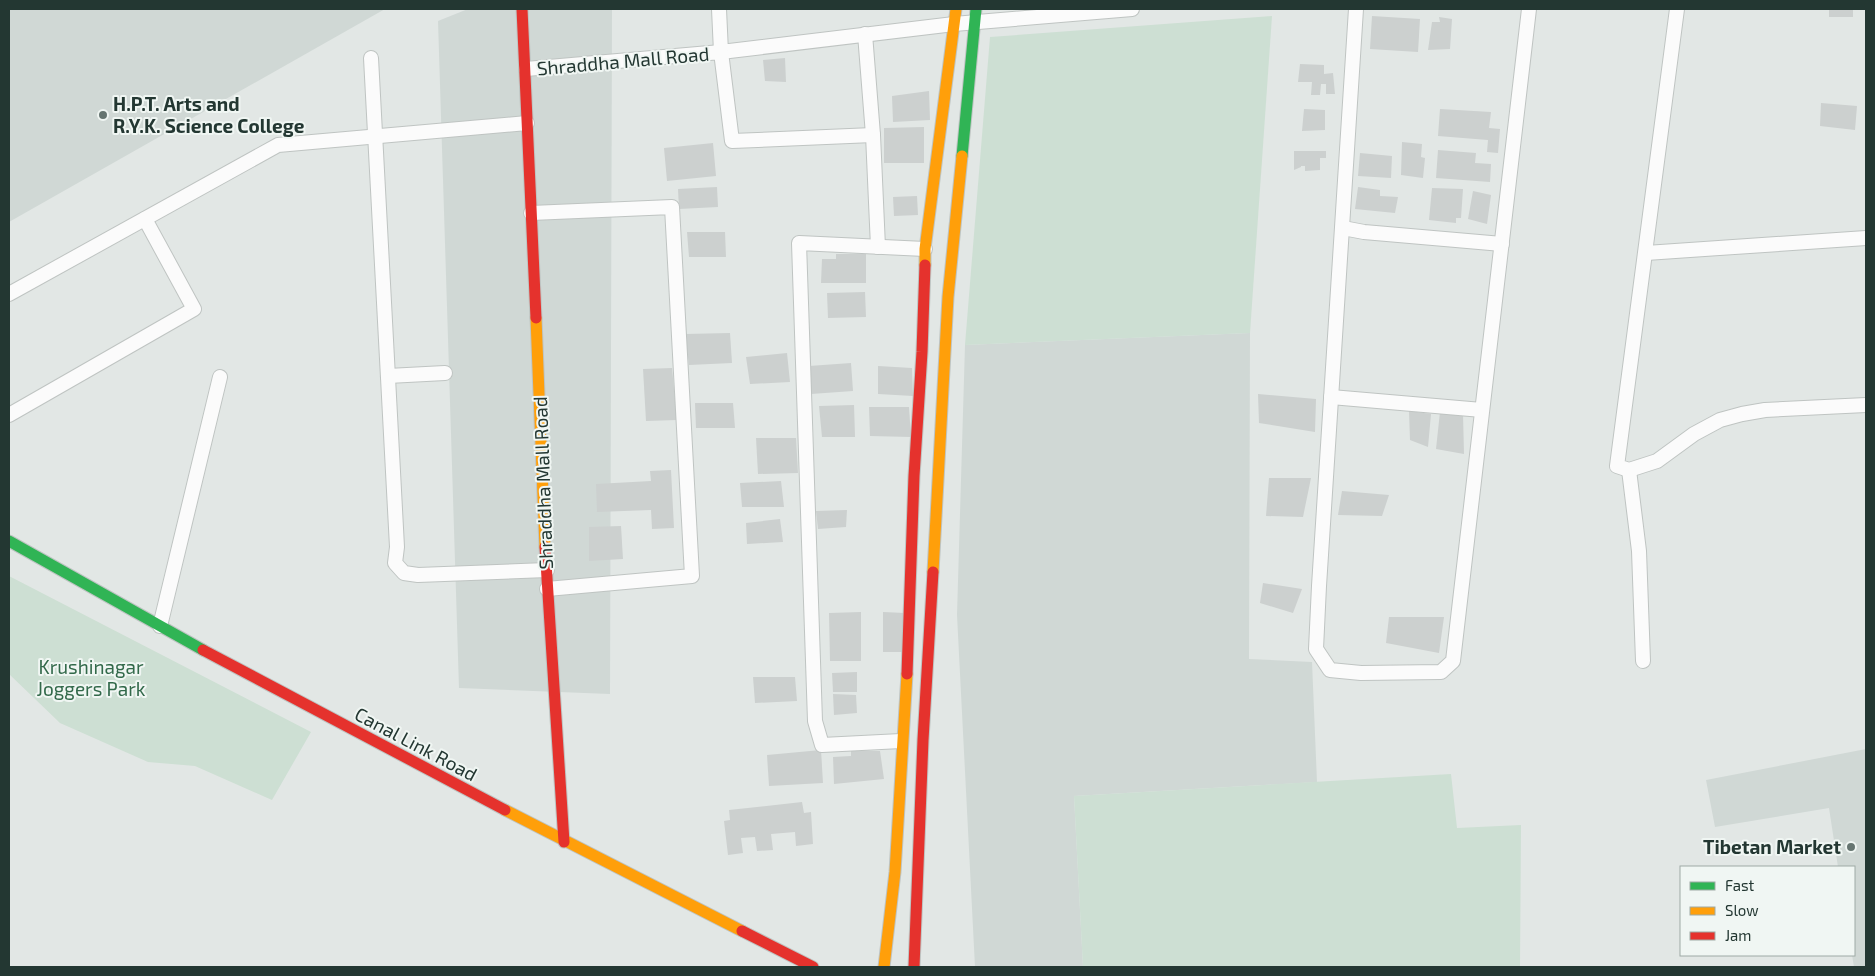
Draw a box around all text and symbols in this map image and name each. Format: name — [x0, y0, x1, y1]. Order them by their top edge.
street label: Shraddha Mall Road — [536, 42, 710, 80]
place label: H.P.T. Arts and R.Y.K. Science College — [113, 92, 305, 137]
marker: H.P.T. Arts and R.Y.K. Science College — [97, 109, 109, 121]
street label: Shraddha Mall Road — [528, 396, 557, 570]
park label: Krushinagar Joggers Park — [37, 655, 146, 700]
street label: Canal Link Road — [351, 702, 481, 785]
place label: Tibetan Market — [1703, 835, 1841, 858]
marker: Tibetan Market — [1845, 841, 1857, 853]
legend — [1680, 866, 1855, 956]
text: Fast — [1725, 876, 1755, 894]
text: Slow — [1725, 901, 1759, 919]
text: Jam — [1725, 926, 1751, 944]

